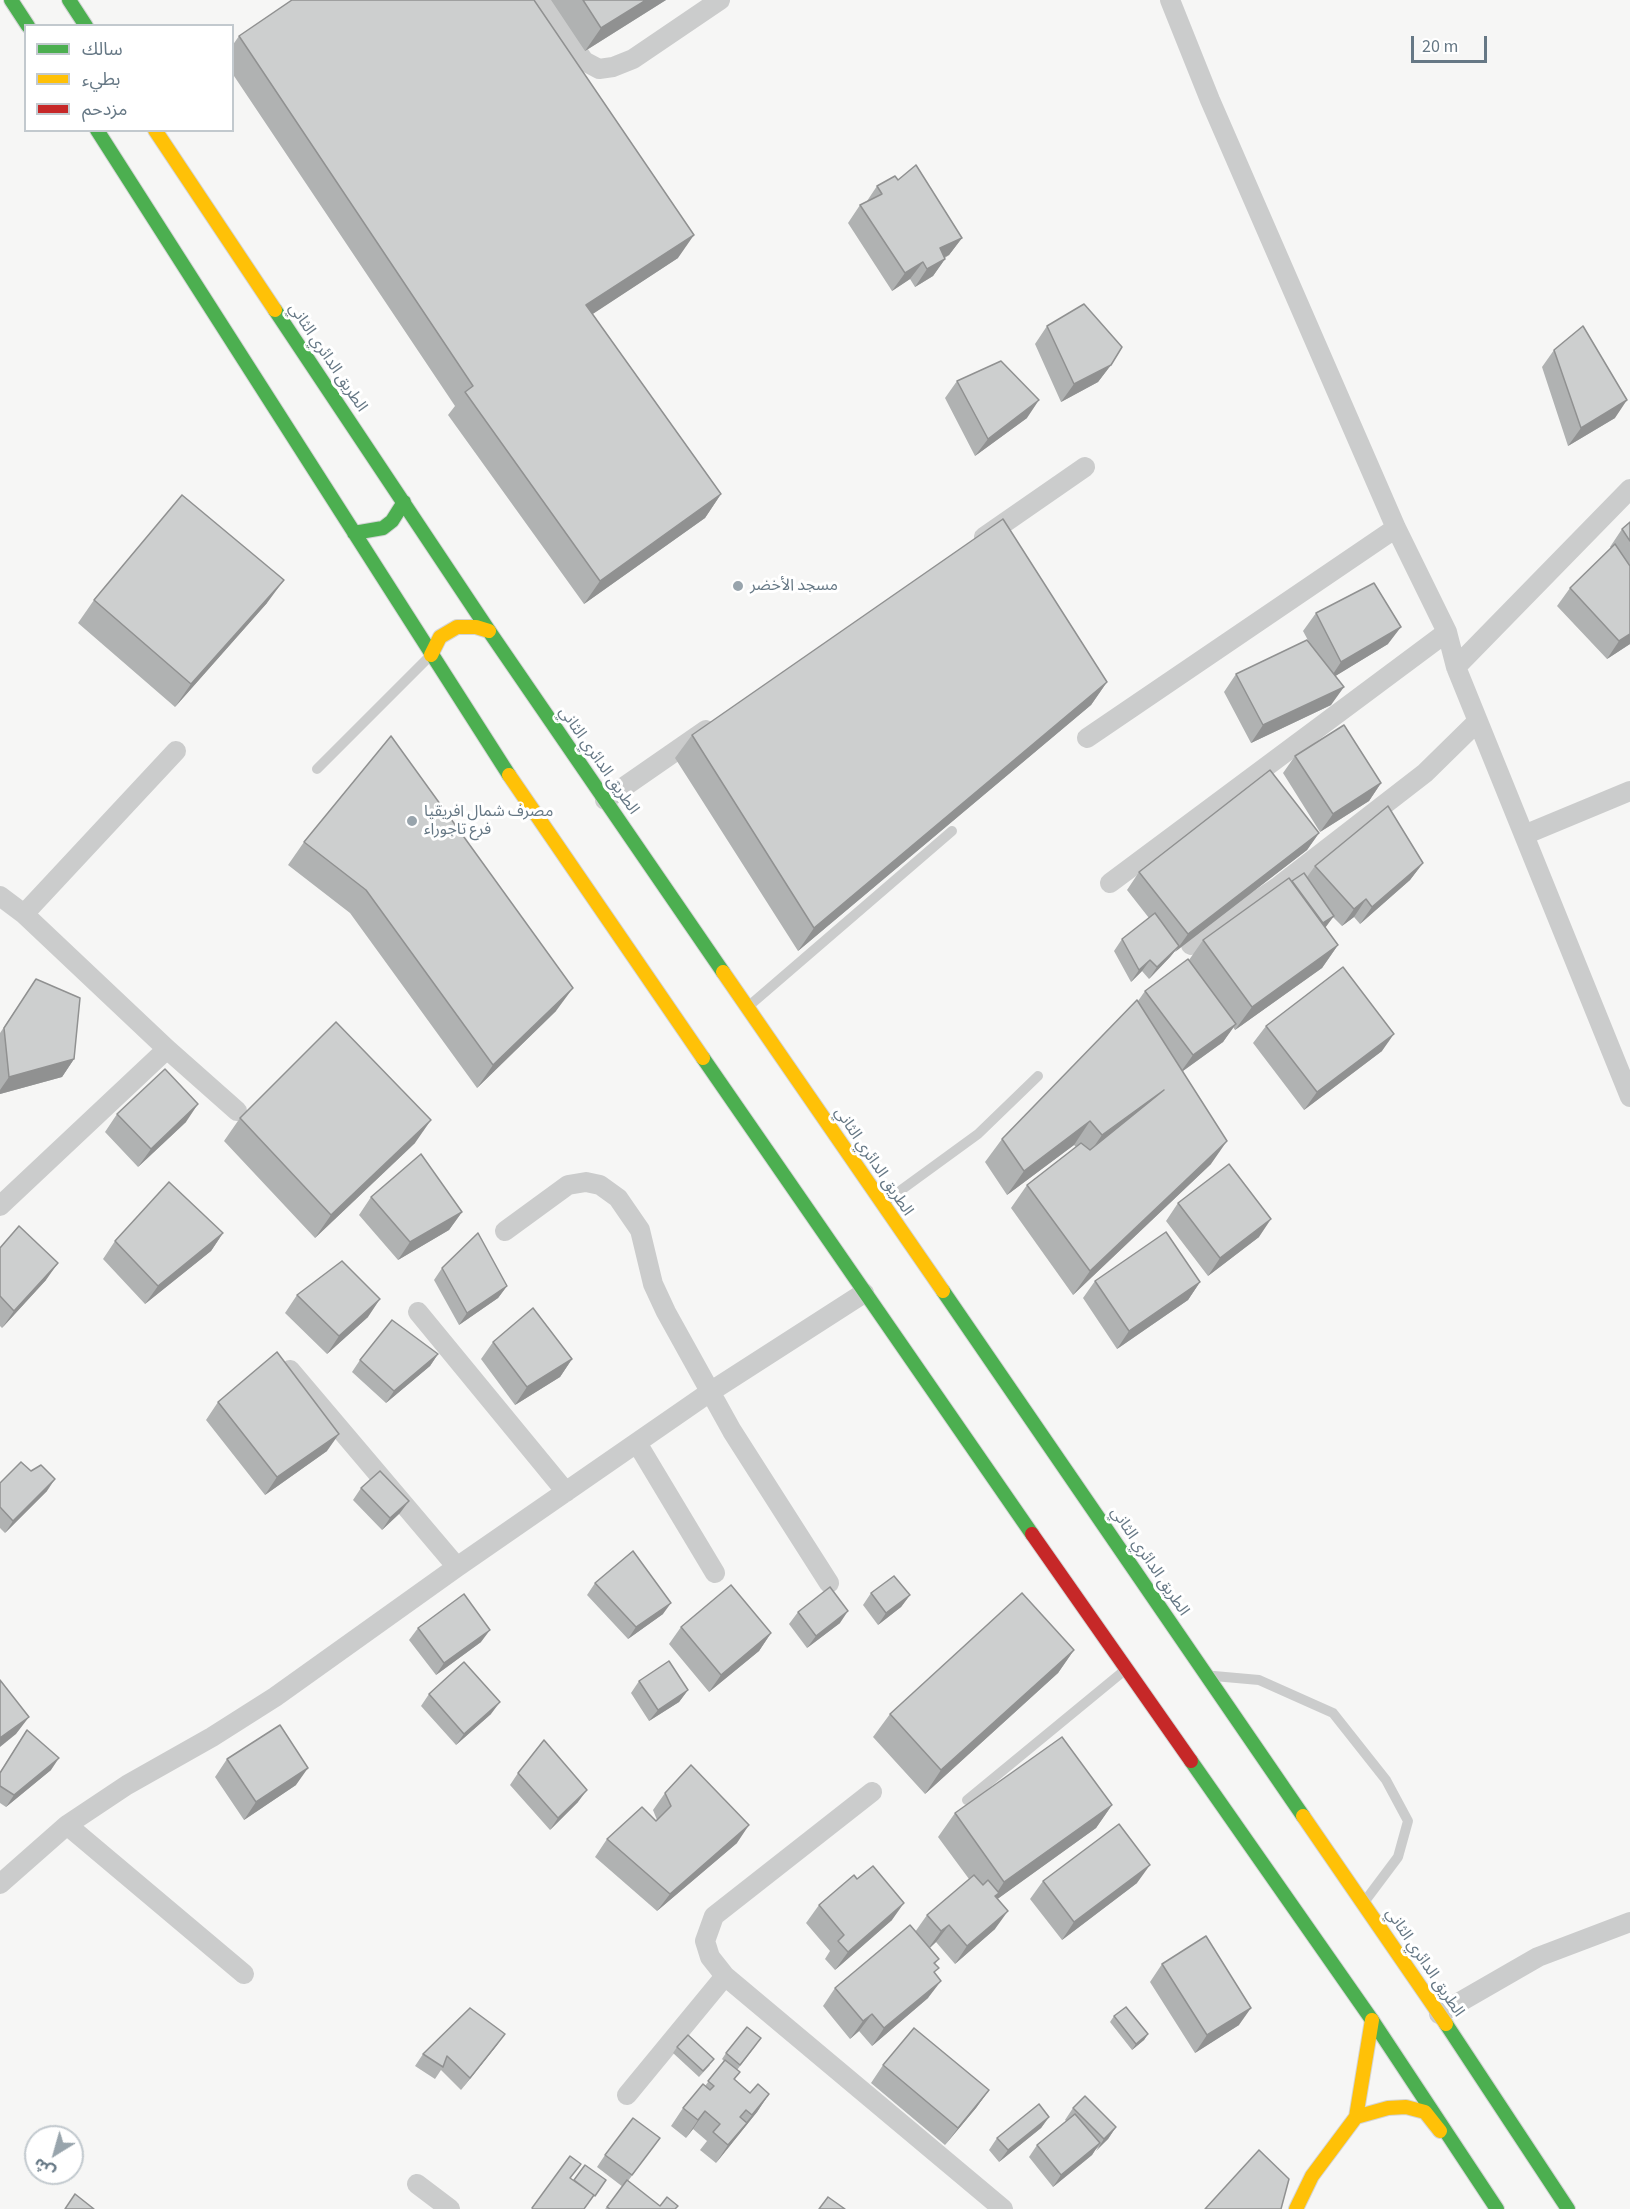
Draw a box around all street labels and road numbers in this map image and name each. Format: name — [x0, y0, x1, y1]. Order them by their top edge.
street label: الطريق الدائري الثاني — [284, 300, 370, 416]
street label: الطريق الدائري الثاني — [554, 703, 642, 819]
street label: الطريق الدائري الثاني — [830, 1104, 916, 1220]
street label: الطريق الدائري الثاني — [1106, 1504, 1192, 1620]
street label: الطريق الدائري الثاني — [1381, 1905, 1467, 2021]

